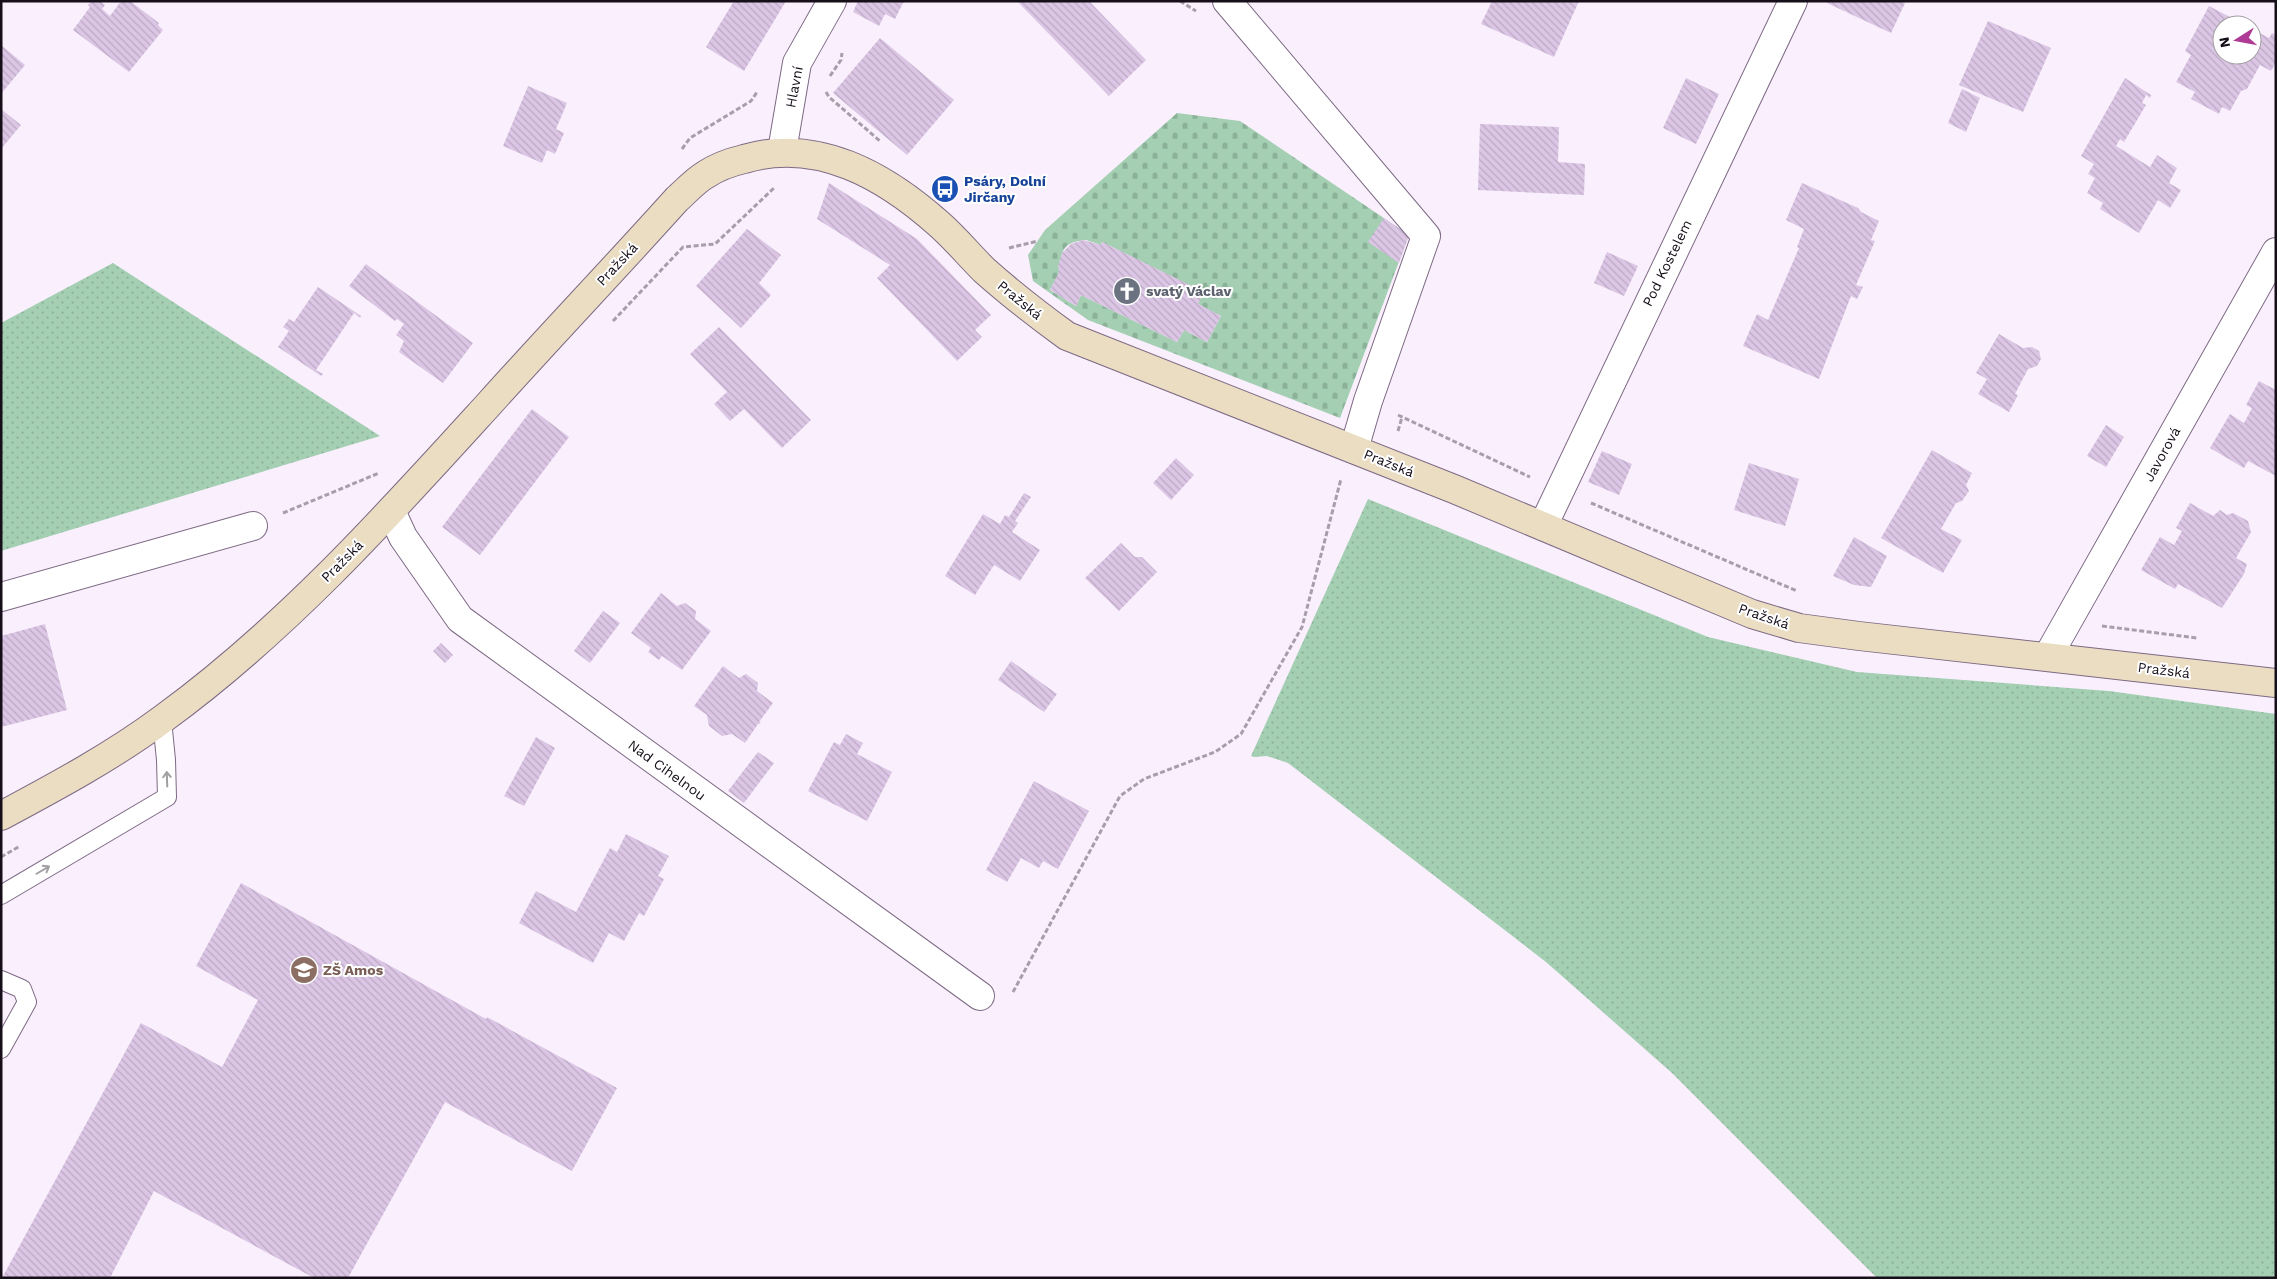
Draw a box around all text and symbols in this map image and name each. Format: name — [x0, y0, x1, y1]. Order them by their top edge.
north arrow — [2212, 15, 2262, 65]
text: N — [2215, 36, 2233, 49]
street label: Hlavní — [782, 65, 806, 109]
place label: Psáry, Dolní Jirčany — [964, 173, 1047, 205]
bus stop icon: Psáry, Dolní Jirčany — [930, 174, 960, 204]
street label: Pod Kostelem — [1639, 217, 1695, 309]
street label: Pražská — [593, 239, 641, 289]
church icon: svatý Václav — [1112, 276, 1142, 306]
street label: Pražská — [995, 277, 1046, 323]
place label: svatý Václav — [1146, 283, 1231, 299]
street label: Javorová — [2140, 424, 2184, 484]
street label: Pražská — [1362, 446, 1416, 480]
street label: Pražská — [318, 537, 366, 585]
street label: Pražská — [1737, 600, 1792, 632]
street label: Pražská — [2137, 659, 2191, 681]
street label: Nad Cihelnou — [625, 737, 709, 803]
one-way arrow — [162, 771, 172, 788]
one-way arrow — [36, 865, 50, 875]
school or university icon: ZŠ Amos — [289, 955, 319, 985]
place label: ZŠ Amos — [323, 962, 384, 978]

